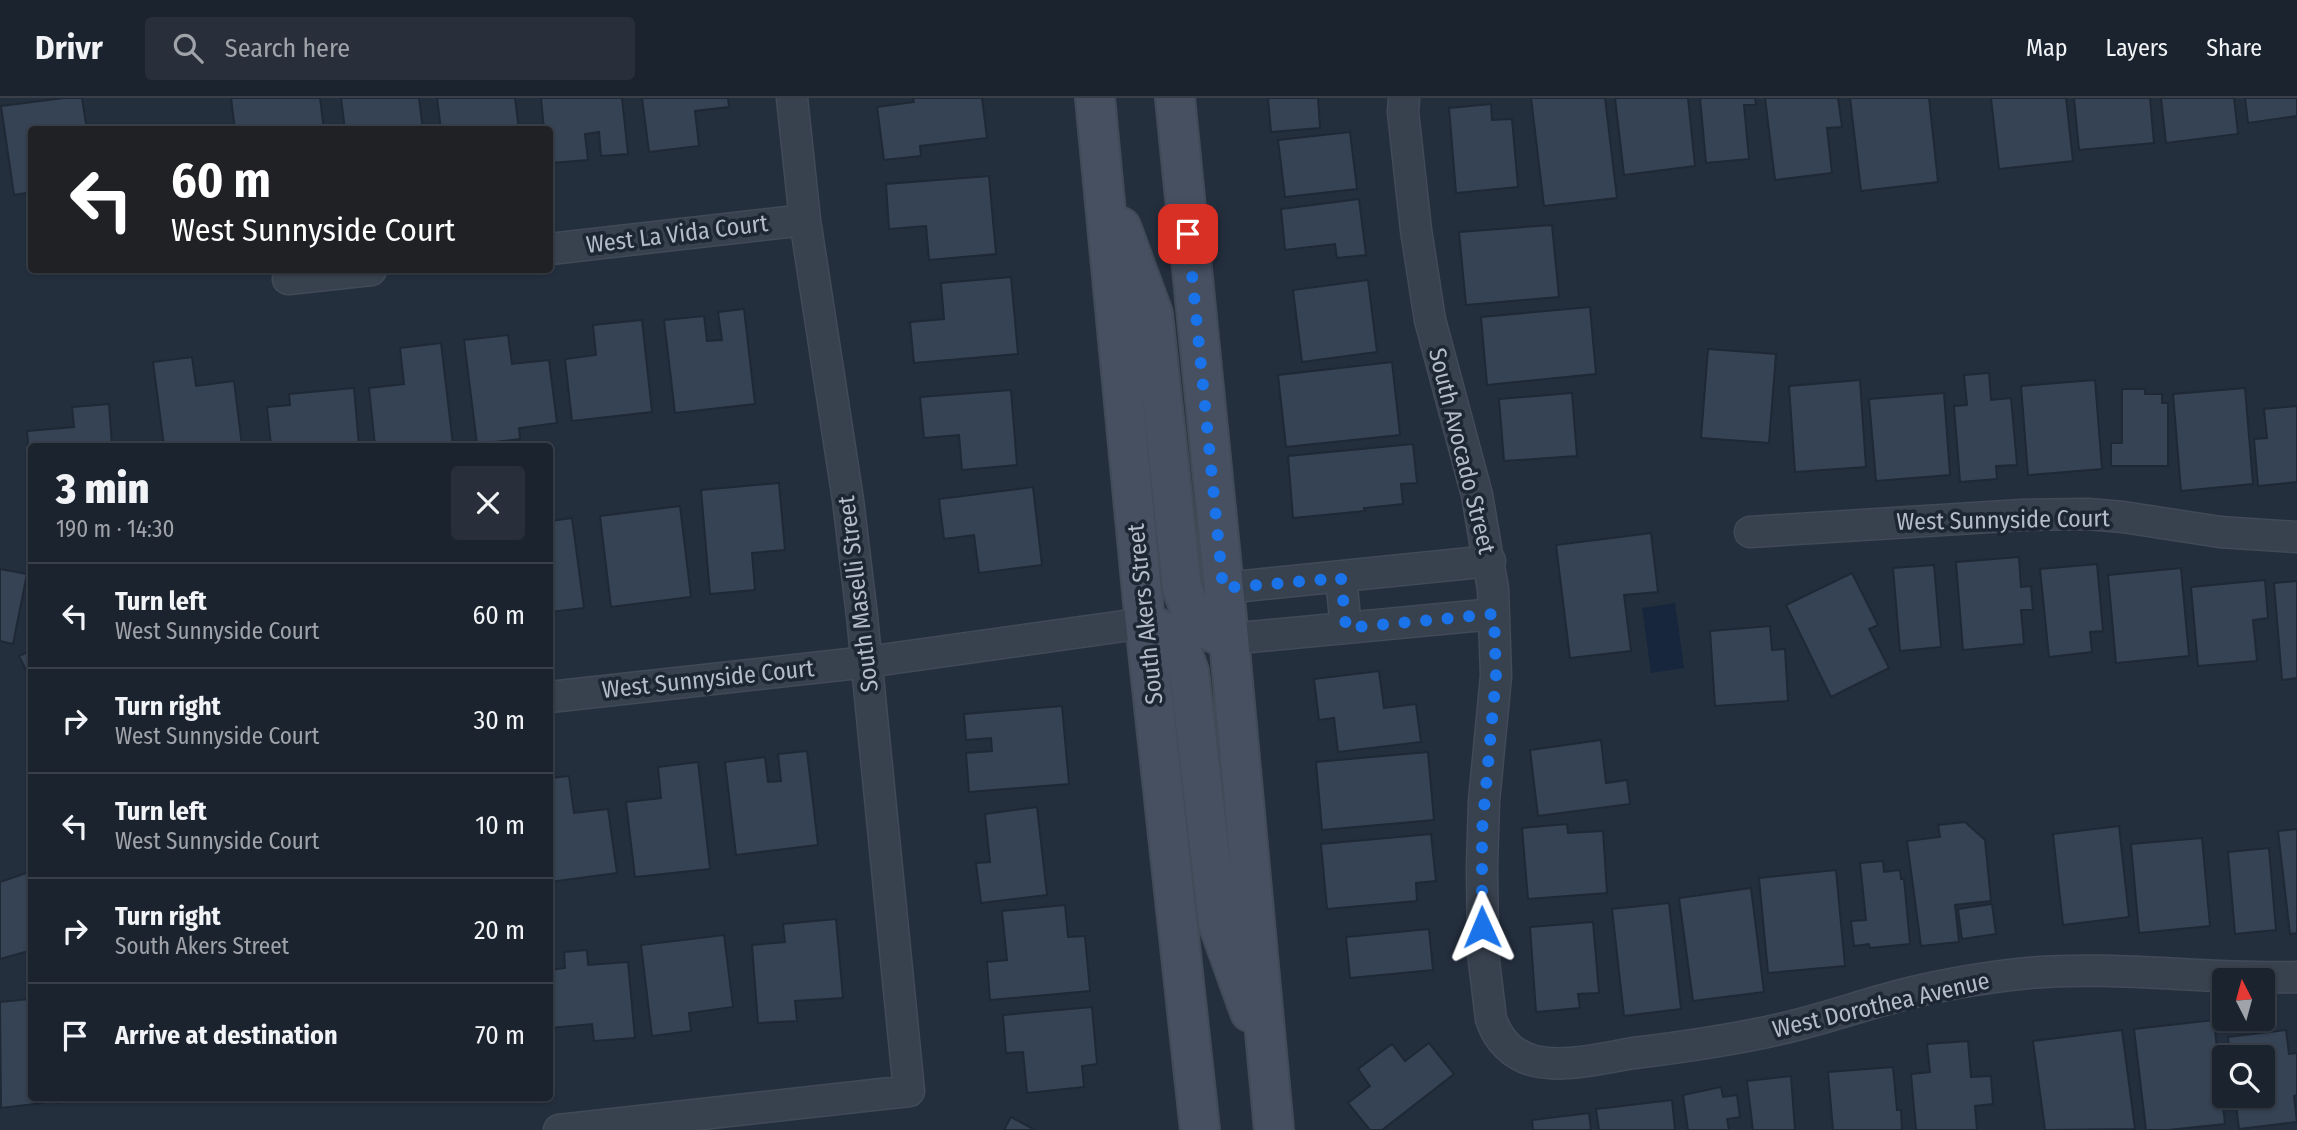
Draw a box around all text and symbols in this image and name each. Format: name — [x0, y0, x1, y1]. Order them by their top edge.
search box — [145, 17, 635, 80]
text: Drivr — [35, 28, 103, 68]
icon: search — [169, 29, 207, 67]
text: Search here — [225, 33, 350, 64]
text: Map — [2026, 34, 2068, 62]
text: Layers — [2106, 34, 2168, 62]
text: Share — [2206, 34, 2262, 62]
text: 60 m — [171, 151, 271, 210]
icon: left — [56, 154, 147, 245]
pin — [1158, 204, 1218, 264]
street label: West La Vida Court — [585, 209, 770, 259]
text: West Sunnyside Court — [171, 211, 455, 249]
icon: arrive — [1169, 215, 1207, 253]
street label: South Avocado Street — [1423, 345, 1501, 557]
text: 3 min — [56, 464, 149, 514]
button: close — [451, 466, 525, 540]
street label: South Maselli Street — [832, 494, 884, 694]
street label: West Sunnyside Court — [1896, 504, 2110, 536]
text: 190 m · 14:30 — [56, 515, 174, 543]
street label: South Akers Street — [1122, 522, 1168, 706]
text: Turn left — [115, 586, 207, 617]
icon: left — [56, 597, 94, 635]
text: 60 m — [472, 600, 525, 631]
text: West Sunnyside Court — [115, 617, 319, 645]
street label: West Sunnyside Court — [601, 654, 816, 704]
text: Turn right — [115, 691, 221, 722]
icon: right — [56, 702, 94, 740]
text: 30 m — [474, 705, 525, 736]
text: West Sunnyside Court — [115, 722, 319, 750]
text: Turn left — [115, 796, 207, 827]
icon: left — [56, 807, 94, 845]
text: 10 m — [475, 810, 525, 841]
text: West Sunnyside Court — [115, 827, 319, 855]
position arrow — [1445, 890, 1519, 964]
text: Turn right — [115, 901, 221, 932]
icon: right — [56, 912, 94, 950]
text: 20 m — [474, 915, 525, 946]
text: South Akers Street — [115, 932, 289, 960]
street label: West Dorothea Avenue — [1770, 966, 1992, 1044]
north arrow — [2212, 968, 2275, 1031]
map controls — [2212, 968, 2275, 1108]
icon: arrive — [56, 1017, 94, 1055]
text: Arrive at destination — [115, 1020, 338, 1051]
text: 70 m — [475, 1020, 525, 1051]
button: search — [2212, 1045, 2275, 1108]

